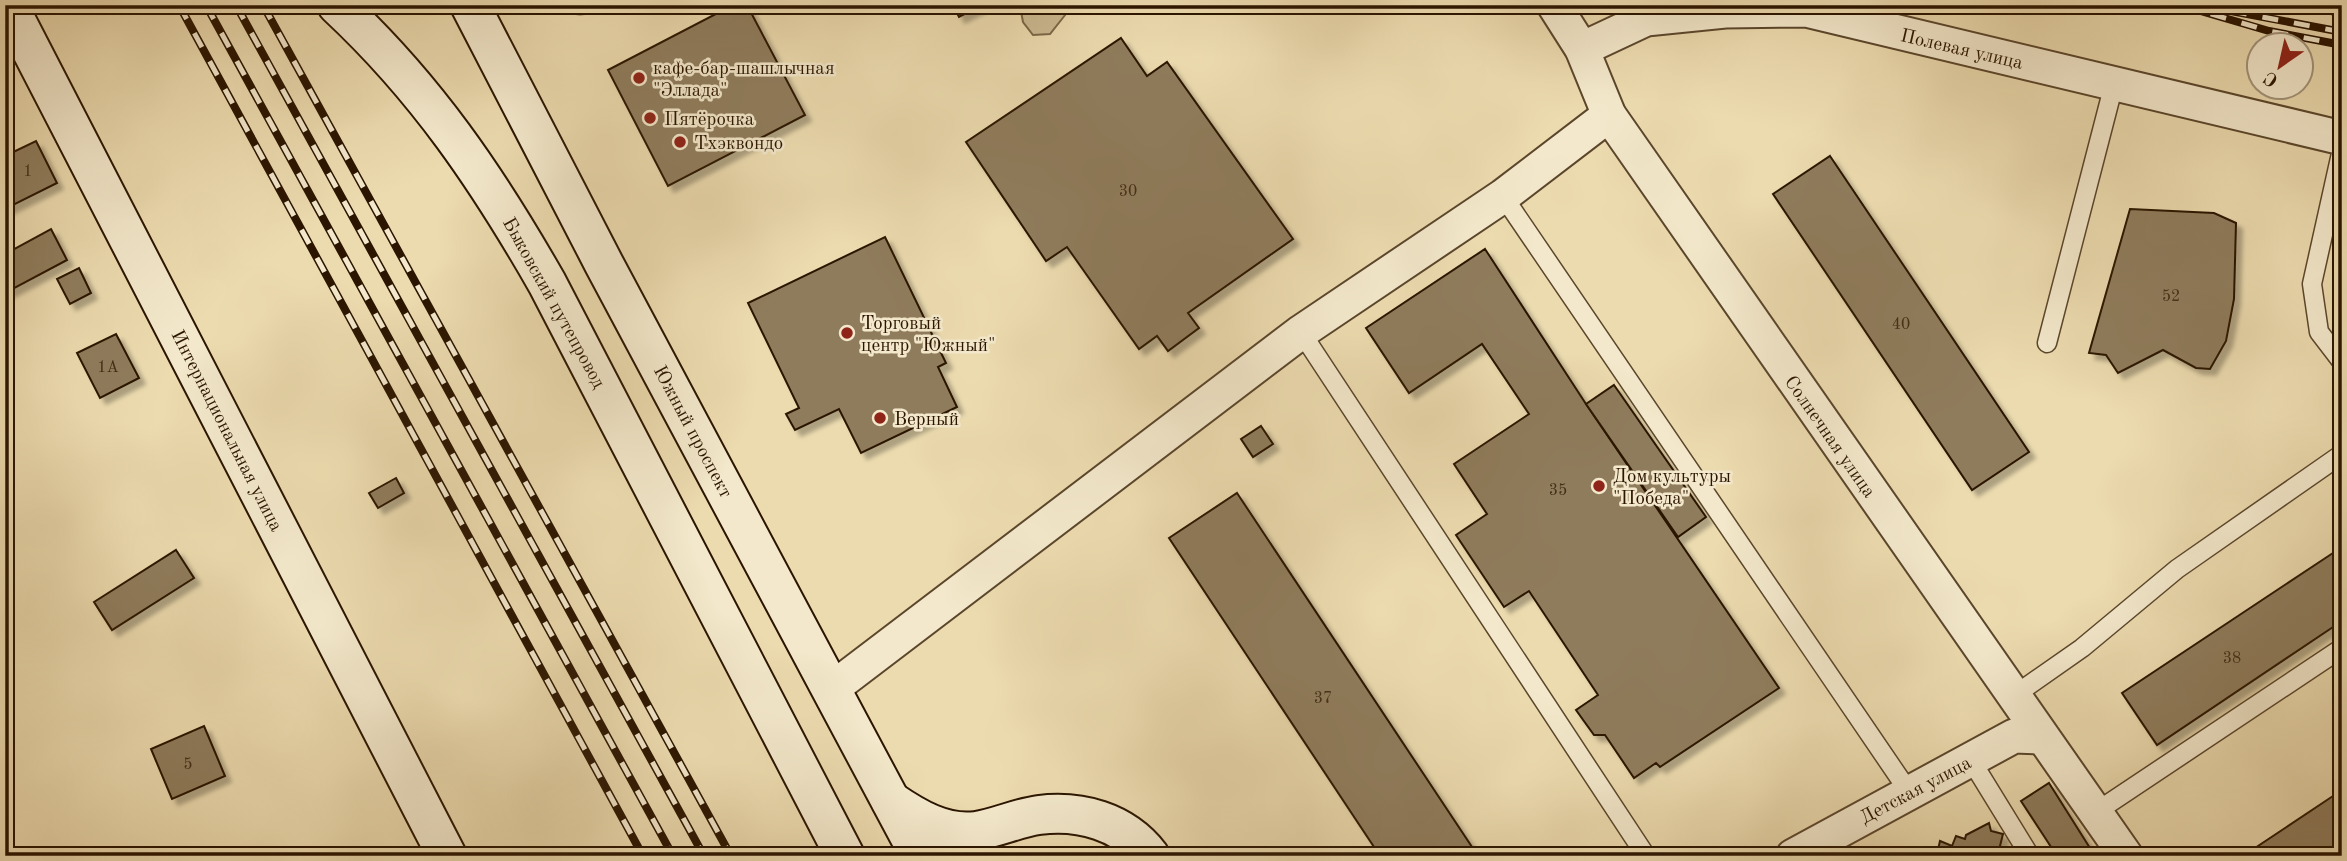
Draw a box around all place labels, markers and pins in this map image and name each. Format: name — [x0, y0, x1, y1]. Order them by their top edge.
place label: кафе-бар-шашлычная "Эллада" — [653, 60, 835, 101]
marker: кафе-бар-шашлычная "Эллада" — [631, 70, 647, 86]
marker: Пятёрочка — [642, 110, 658, 126]
place label: Пятёрочка — [664, 111, 755, 130]
marker: Тхэквондо — [672, 134, 688, 150]
place label: Тхэквондо — [694, 135, 783, 154]
place label: Торговый центр "Южный" — [861, 315, 996, 356]
marker: Торговый центр "Южный" — [839, 325, 855, 341]
marker: Верный — [872, 410, 888, 426]
place label: Верный — [894, 411, 959, 430]
place label: Дом культуры "Победа" — [1613, 468, 1731, 509]
marker: Дом культуры "Победа" — [1591, 478, 1607, 494]

